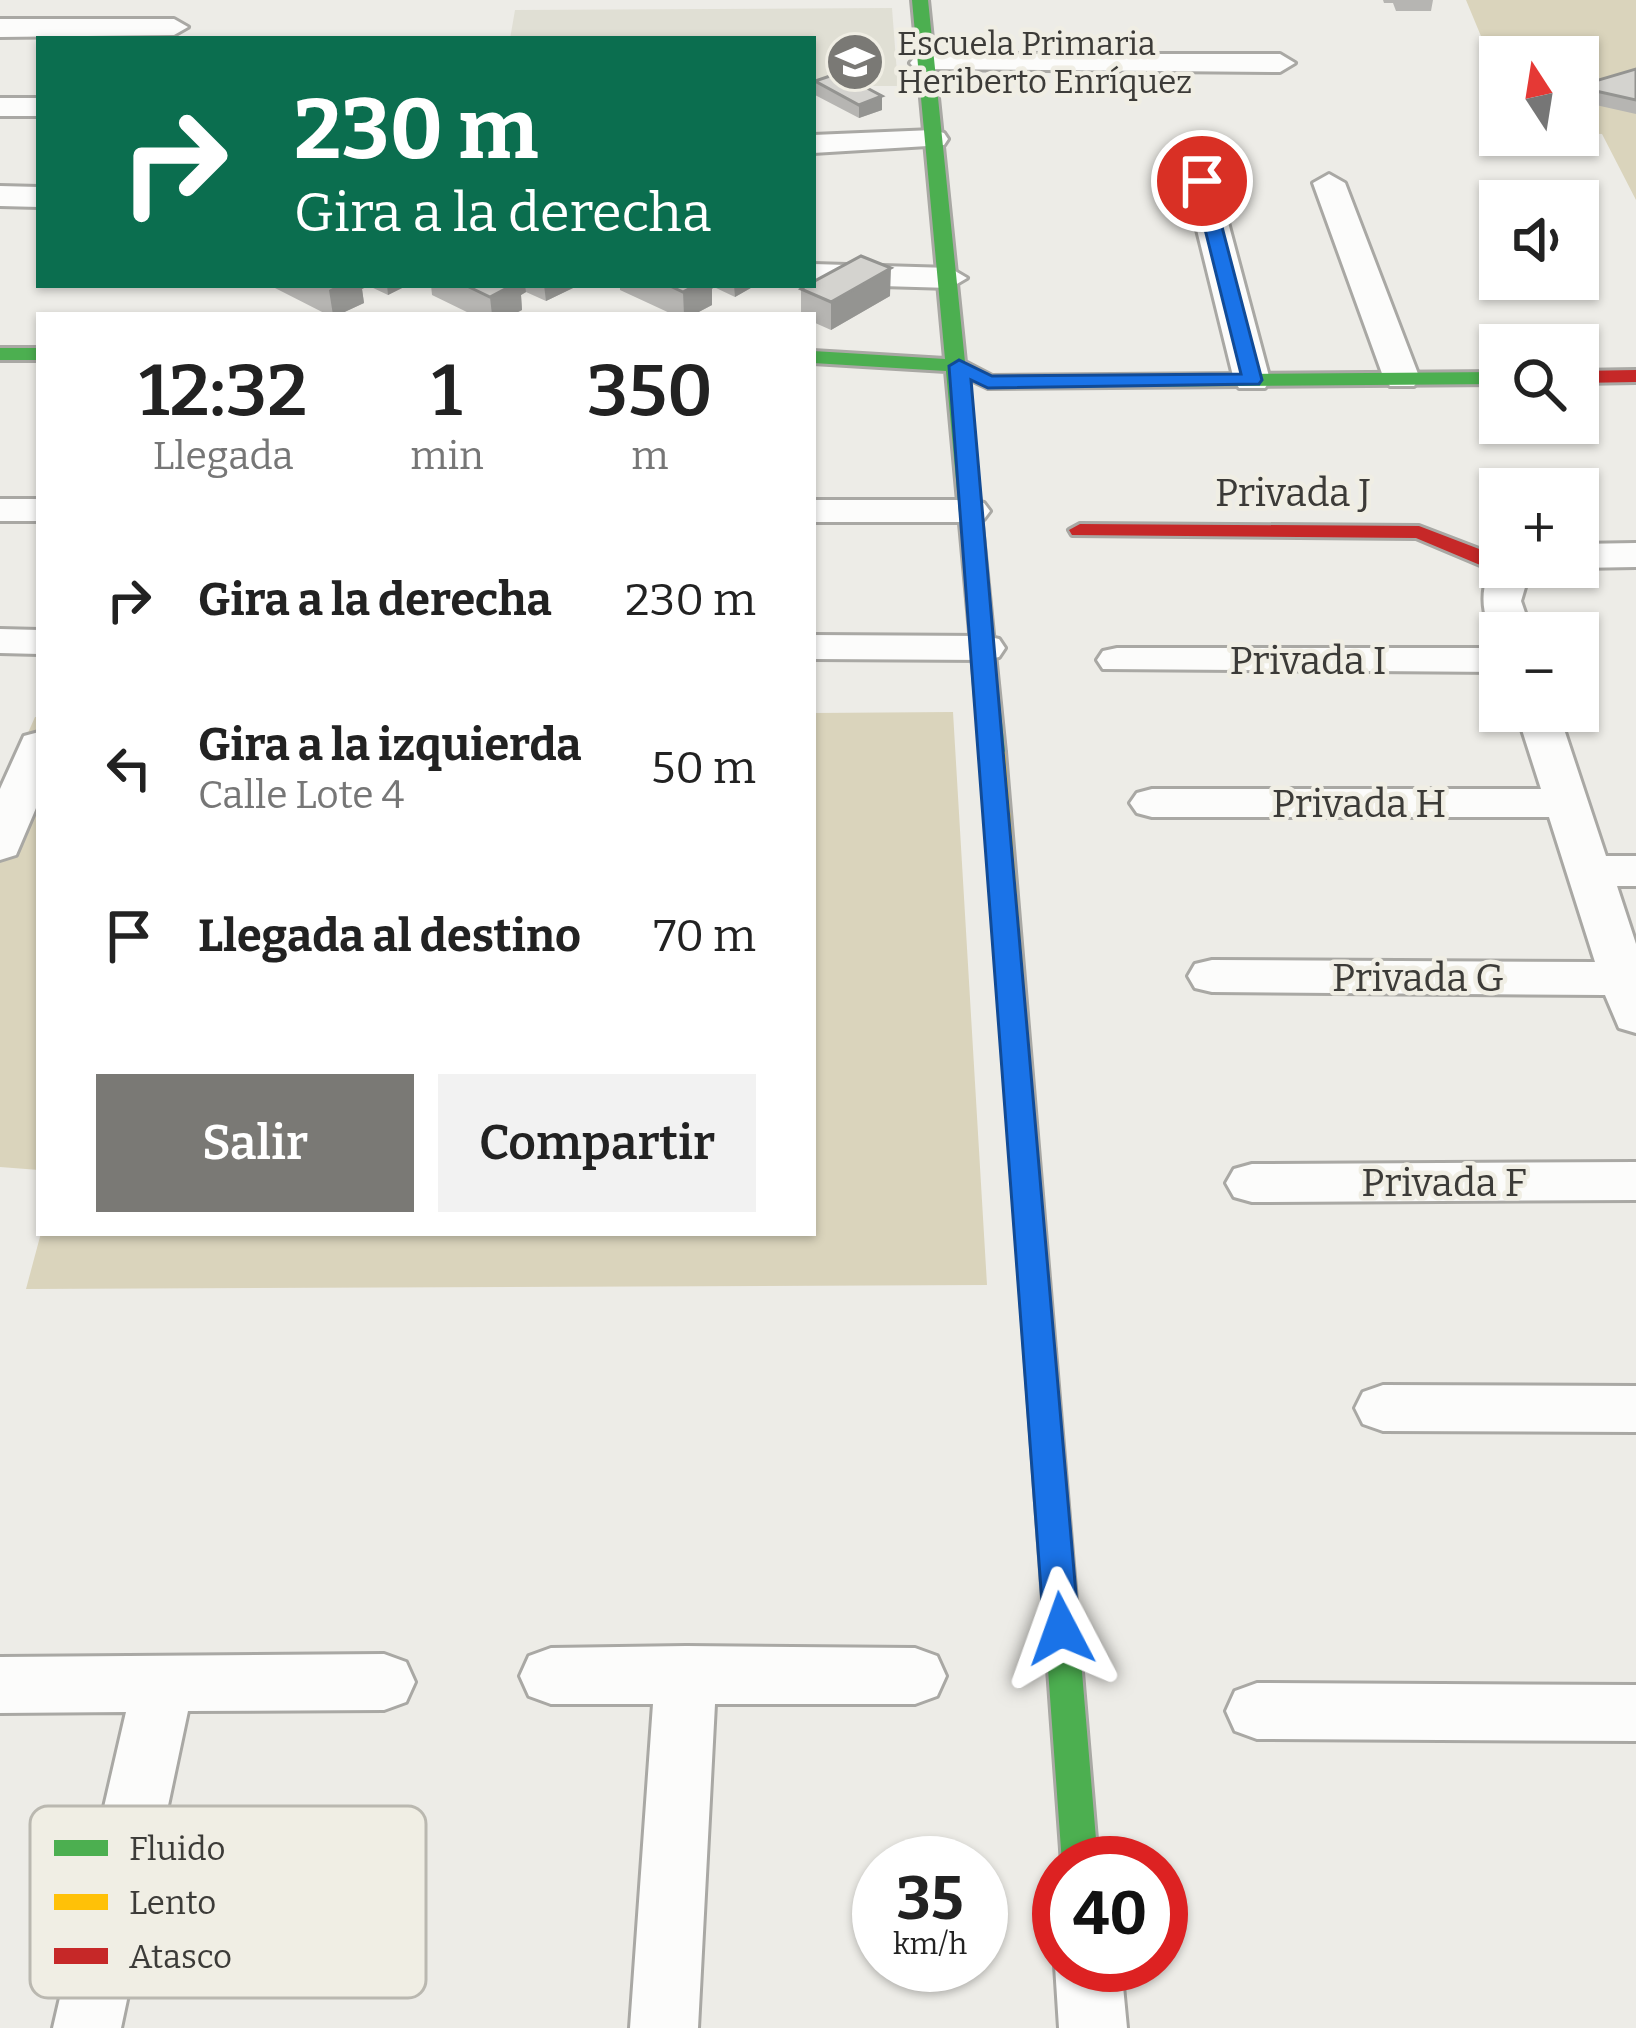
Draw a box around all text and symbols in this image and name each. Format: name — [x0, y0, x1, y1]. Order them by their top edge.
place label: Escuela Primaria Heriberto Enríquez — [897, 24, 1192, 102]
school or university icon: Escuela Primaria Heriberto Enríquez — [824, 31, 886, 93]
north arrow — [1479, 36, 1599, 156]
map controls — [1479, 36, 1599, 732]
text: 230 m — [294, 79, 538, 180]
icon: right — [96, 84, 252, 240]
pin — [1151, 130, 1253, 232]
icon: arrive — [1169, 148, 1235, 214]
button: sound — [1479, 180, 1599, 300]
text: Gira a la derecha — [294, 181, 712, 245]
button: search — [1479, 324, 1599, 444]
text: 12:32 — [139, 348, 307, 434]
text: 1 — [432, 348, 462, 434]
text: 350 — [587, 348, 713, 434]
text: Llegada — [153, 433, 293, 479]
text: min — [410, 433, 484, 479]
text: m — [631, 433, 668, 479]
button: + — [1479, 468, 1599, 588]
street label: Privada J — [1215, 470, 1371, 516]
icon: right — [96, 567, 162, 633]
text: Gira a la derecha — [198, 573, 552, 627]
text: 230 m — [625, 573, 756, 627]
button: − — [1479, 612, 1599, 732]
street label: Privada I — [1229, 638, 1387, 684]
text: Gira a la izquierda — [198, 718, 582, 772]
icon: left — [96, 735, 162, 801]
text: 50 m — [651, 741, 756, 795]
text: Calle Lote 4 — [198, 772, 404, 818]
street label: Privada H — [1272, 781, 1446, 827]
icon: arrive — [96, 903, 162, 969]
text: Llegada al destino — [198, 909, 581, 963]
text: 70 m — [653, 909, 756, 963]
street label: Privada G — [1332, 955, 1504, 1001]
button: Salir — [96, 1074, 414, 1212]
button: Compartir — [438, 1074, 756, 1212]
street label: Privada F — [1361, 1160, 1527, 1206]
position arrow — [998, 1566, 1124, 1692]
legend — [30, 1806, 426, 1998]
text: Fluido — [129, 1829, 225, 1869]
speed limit sign: 40 — [1032, 1836, 1188, 1992]
text: 35 — [896, 1863, 964, 1935]
text: Lento — [129, 1883, 216, 1923]
text: km/h — [893, 1926, 967, 1962]
text: Atasco — [129, 1937, 232, 1977]

